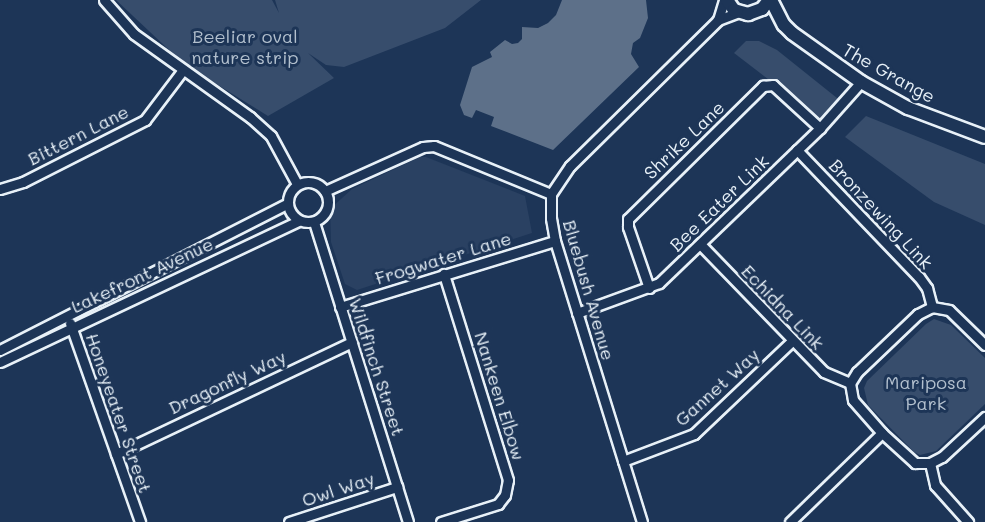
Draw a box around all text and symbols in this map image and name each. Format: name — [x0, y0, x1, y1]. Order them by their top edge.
park label: Beeliar oval nature strip — [191, 26, 299, 68]
street label: The Grange — [839, 39, 939, 107]
street label: Shrike Lane — [639, 96, 729, 184]
street label: Bittern Lane — [24, 100, 132, 170]
street label: Bee Eater Link — [665, 150, 773, 256]
street label: Bronzewing Link — [825, 155, 937, 273]
street label: Bluebush Avenue — [559, 217, 619, 363]
street label: Frogwater Lane — [372, 227, 514, 289]
street label: Lakefront Avenue — [68, 233, 216, 317]
street label: Echidna Link — [737, 260, 829, 354]
street label: Wildfinch Street — [345, 295, 409, 439]
street label: Nankeen Elbow — [470, 329, 530, 463]
street label: Honeyeater Street — [82, 330, 156, 496]
street label: Gannet Way — [670, 344, 764, 430]
street label: Dragonfly Way — [165, 345, 289, 419]
park label: Mariposa Park — [885, 372, 967, 415]
street label: Owl Way — [299, 467, 377, 511]

